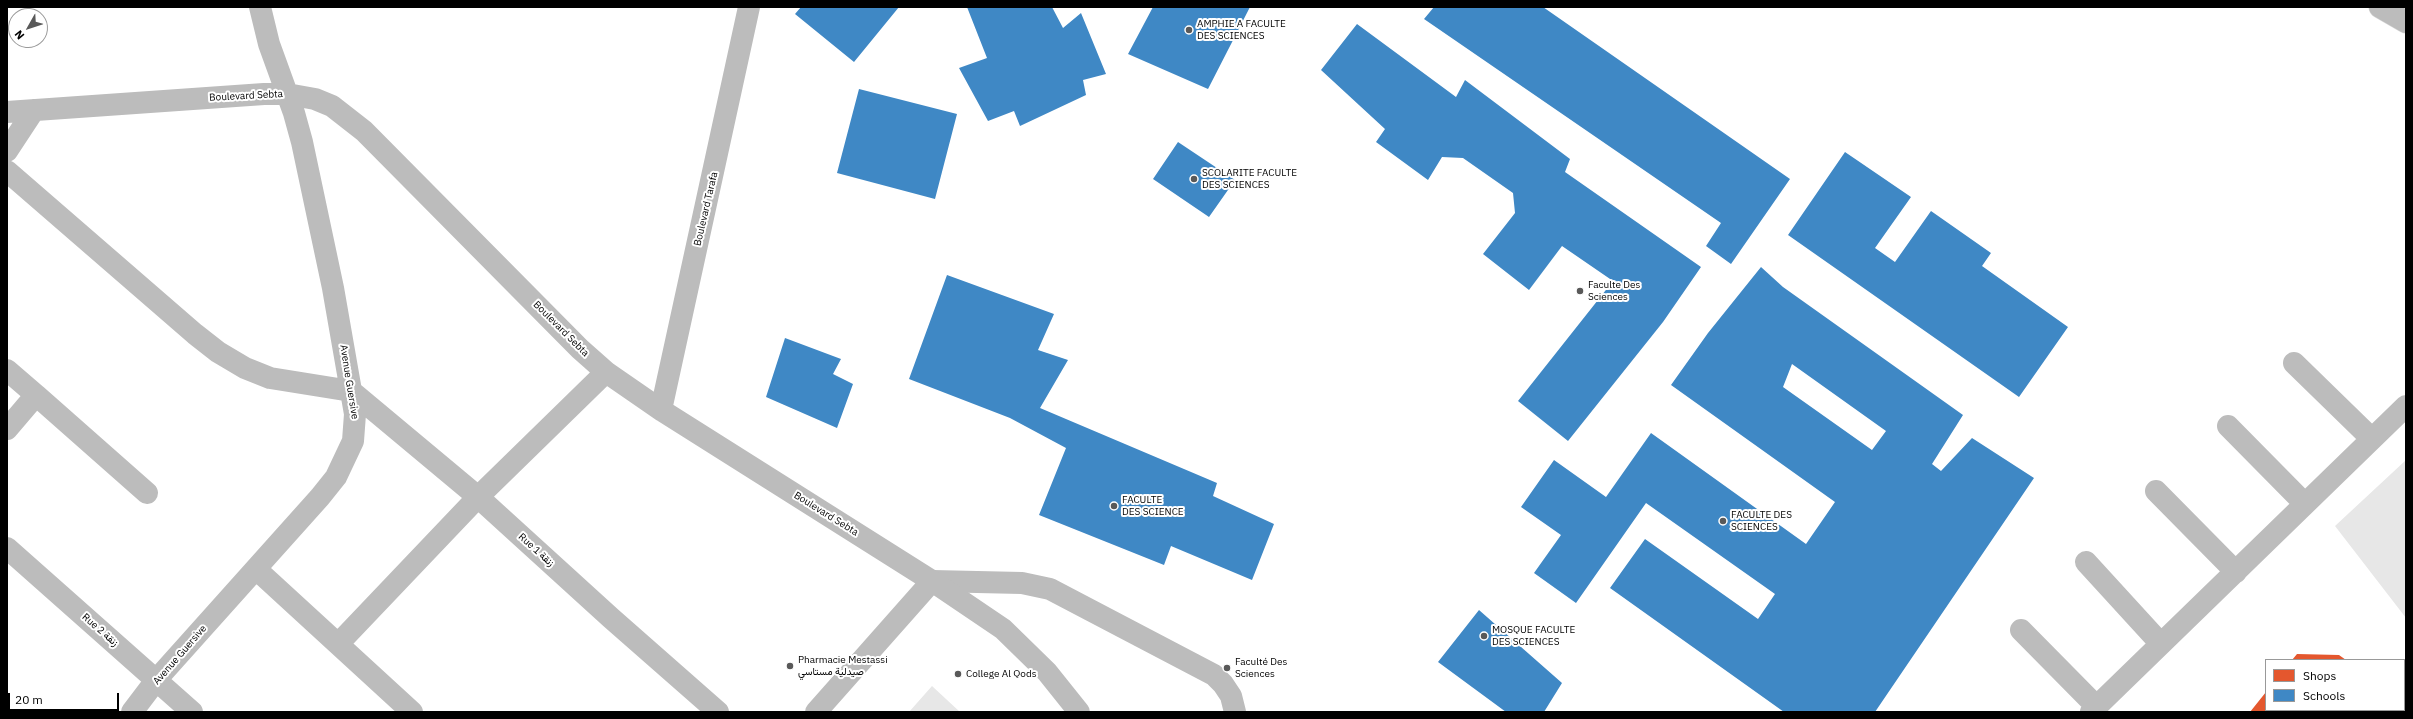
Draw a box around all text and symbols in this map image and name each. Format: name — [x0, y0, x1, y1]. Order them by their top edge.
north arrow — [8, 8, 48, 48]
place label: AMPHIE A FACULTE DES SCIENCES — [1197, 18, 1286, 42]
marker: AMPHIE A FACULTE DES SCIENCES — [1184, 25, 1194, 35]
text: N — [12, 27, 27, 42]
street label: Boulevard Sebta — [209, 88, 283, 104]
place label: SCOLARITE FACULTE DES SCIENCES — [1202, 167, 1297, 190]
street label: Boulevard Tarafa — [692, 171, 720, 247]
marker: SCOLARITE FACULTE DES SCIENCES — [1189, 174, 1199, 184]
place label: Faculte Des Sciences — [1588, 279, 1640, 302]
marker: Faculte Des Sciences — [1575, 286, 1585, 296]
street label: Boulevard Sebta — [531, 299, 591, 359]
street label: Avenue Guersive — [337, 344, 361, 420]
street label: Boulevard Sebta — [792, 489, 860, 539]
place label: FACULTE DES SCIENCE — [1122, 494, 1184, 518]
marker: FACULTE DES SCIENCE — [1109, 501, 1119, 511]
place label: FACULTE DES SCIENCES — [1731, 509, 1792, 532]
marker: FACULTE DES SCIENCES — [1718, 516, 1728, 526]
street label: Rue 1 زنقة — [516, 531, 556, 569]
street label: Rue 2 زنقة — [79, 611, 121, 649]
street label: Avenue Guersive — [151, 623, 209, 687]
place label: MOSQUE FACULTE DES SCIENCES — [1492, 624, 1575, 648]
marker: MOSQUE FACULTE DES SCIENCES — [1479, 631, 1489, 641]
place label: Pharmacie Mestassi صيدلية مستاسي — [798, 654, 888, 678]
place label: Faculté Des Sciences — [1235, 656, 1287, 680]
legend — [2265, 659, 2405, 711]
marker: Pharmacie Mestassi صيدلية مستاسي — [785, 661, 795, 671]
marker: Faculté Des Sciences — [1222, 663, 1232, 673]
place label: College Al Qods — [966, 668, 1037, 680]
text: Shops — [2303, 668, 2336, 683]
marker: College Al Qods — [953, 669, 963, 679]
scale bar — [10, 685, 121, 711]
text: Schools — [2303, 688, 2345, 703]
text: 20 m — [15, 692, 43, 707]

